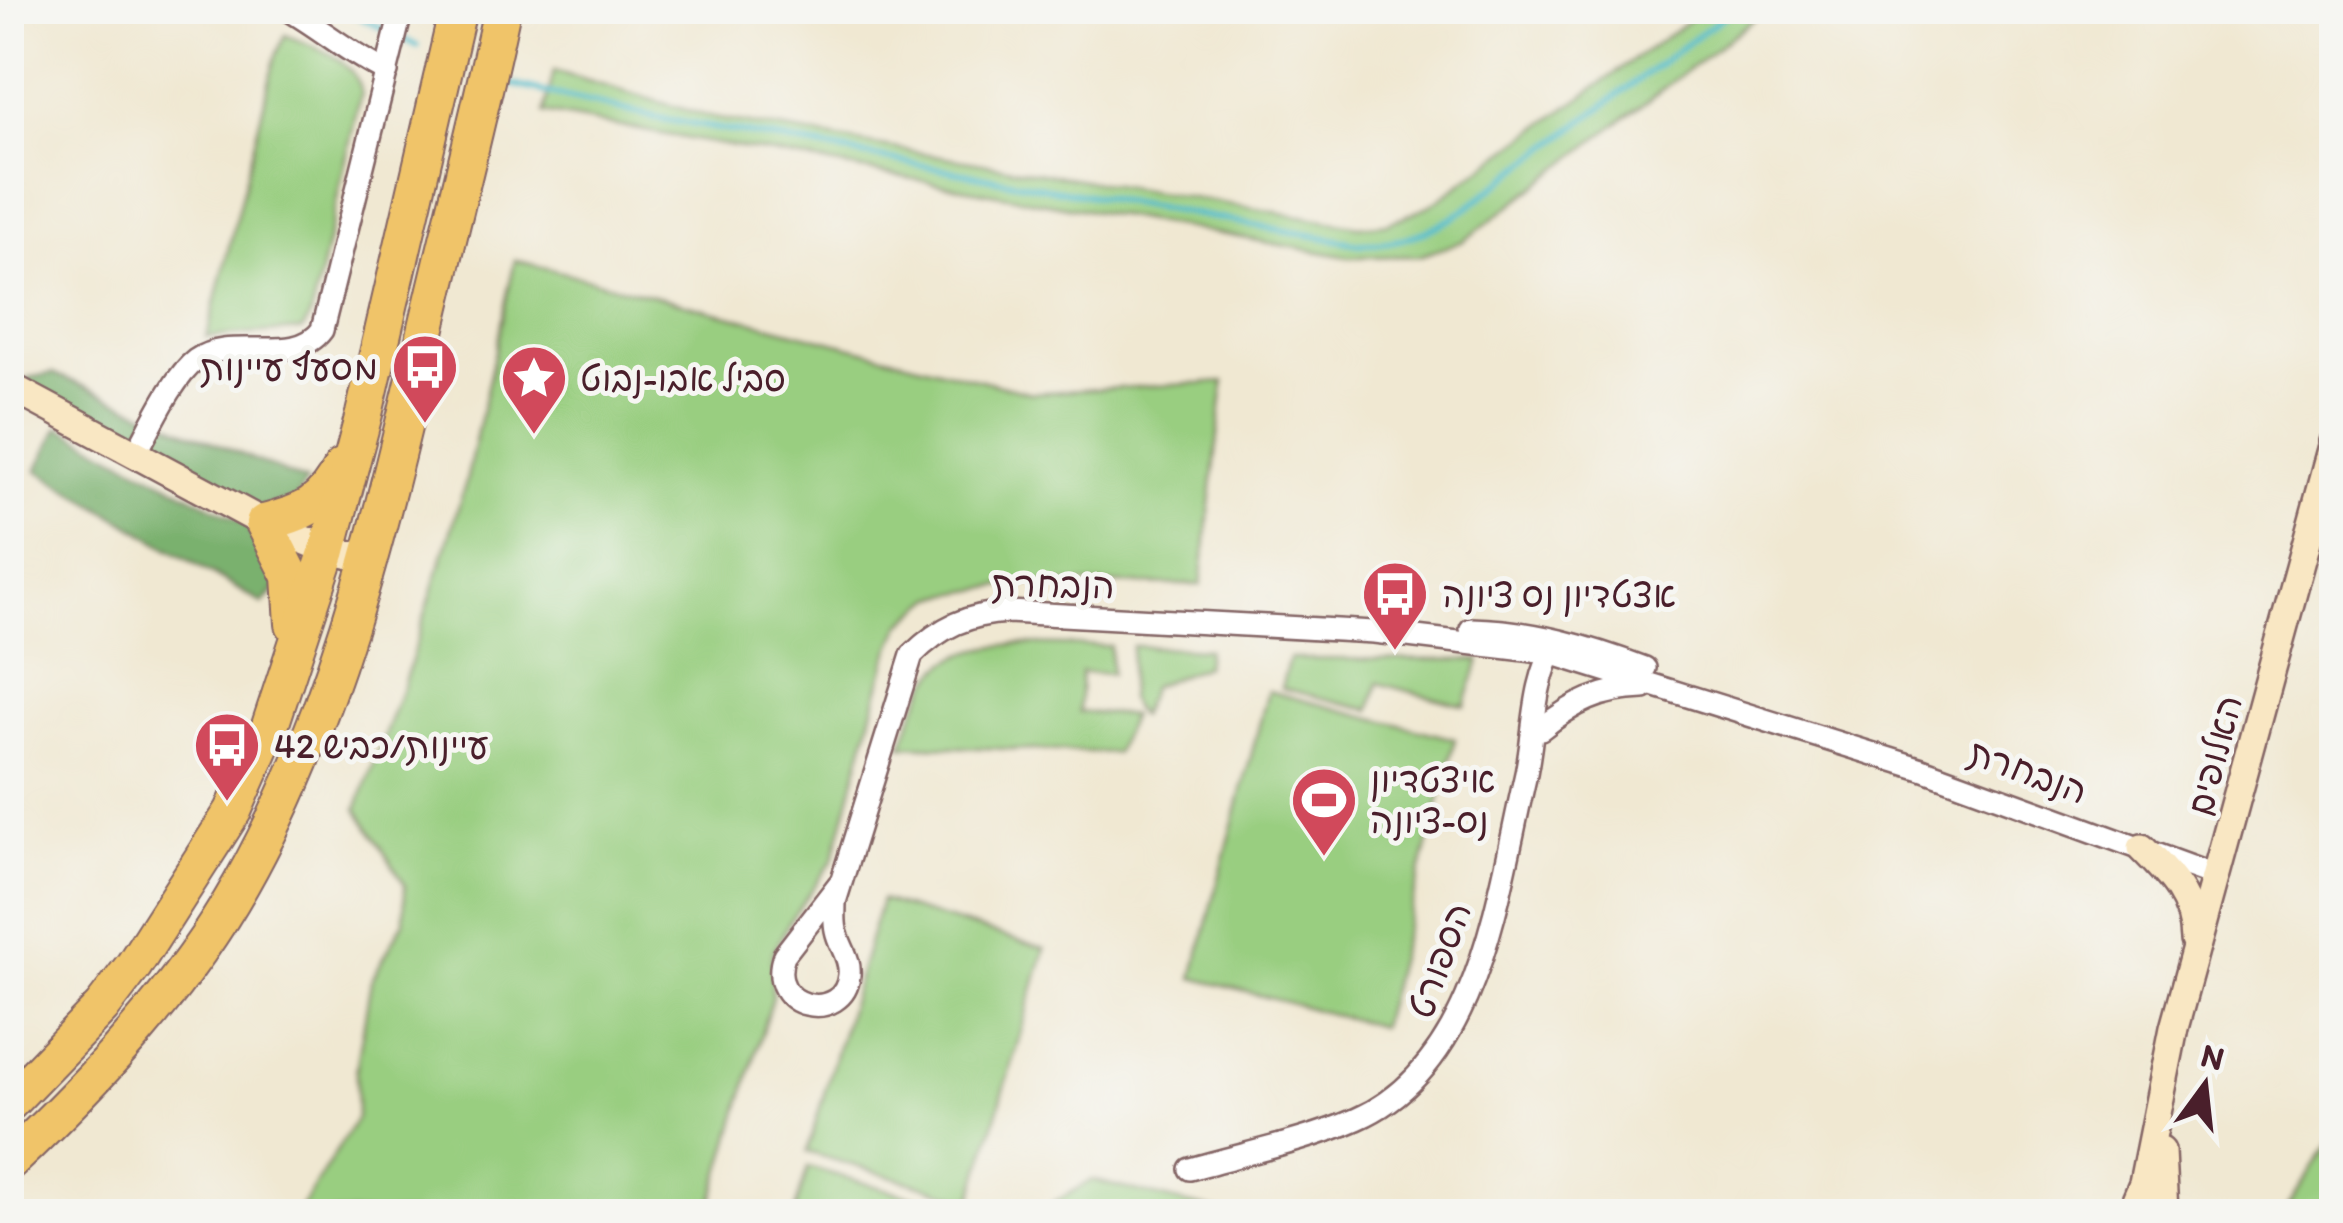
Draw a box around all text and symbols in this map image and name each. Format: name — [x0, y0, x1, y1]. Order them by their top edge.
bus stop icon: מסעף עיינות — [390, 332, 460, 426]
place icon: סביל אבו-נבוט — [499, 343, 569, 437]
place label: מסעף עיינות — [200, 346, 378, 389]
place label: סביל אבו-נבוט — [580, 357, 786, 400]
bus stop icon: אצטדיון נס ציונה — [1360, 559, 1430, 653]
street label: הנבחרת — [991, 562, 1115, 607]
place label: אצטדיון נס ציונה — [1442, 573, 1676, 617]
street label: האלופים — [2178, 690, 2251, 820]
bus stop icon: עיינות/כביש 42 — [192, 710, 262, 804]
place label: עיינות/כביש 42 — [274, 724, 489, 767]
street label: הנבחרת — [1963, 730, 2093, 813]
place label: איצטדיון נס-ציונה — [1370, 758, 1495, 842]
sports icon: איצטדיון נס-ציונה — [1289, 765, 1359, 859]
street label: הספורט — [1399, 896, 1480, 1024]
north arrow — [2145, 1025, 2265, 1145]
text: N — [2197, 1035, 2228, 1078]

